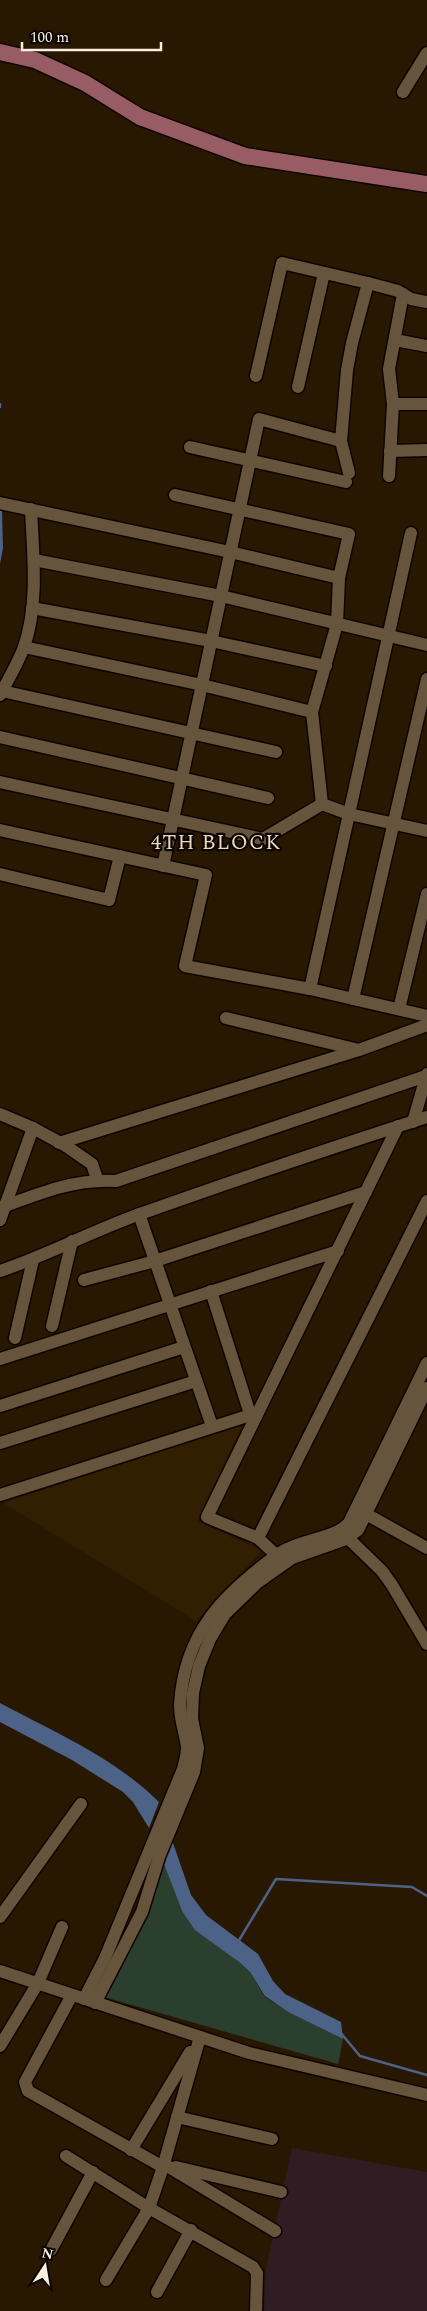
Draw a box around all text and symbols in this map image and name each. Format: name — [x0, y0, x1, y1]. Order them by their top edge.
scale bar — [22, 20, 161, 52]
text: 100 m — [30, 26, 69, 49]
district label: 4TH BLOCK — [151, 827, 281, 859]
north arrow — [20, 2241, 70, 2291]
text: N — [40, 2242, 55, 2265]

